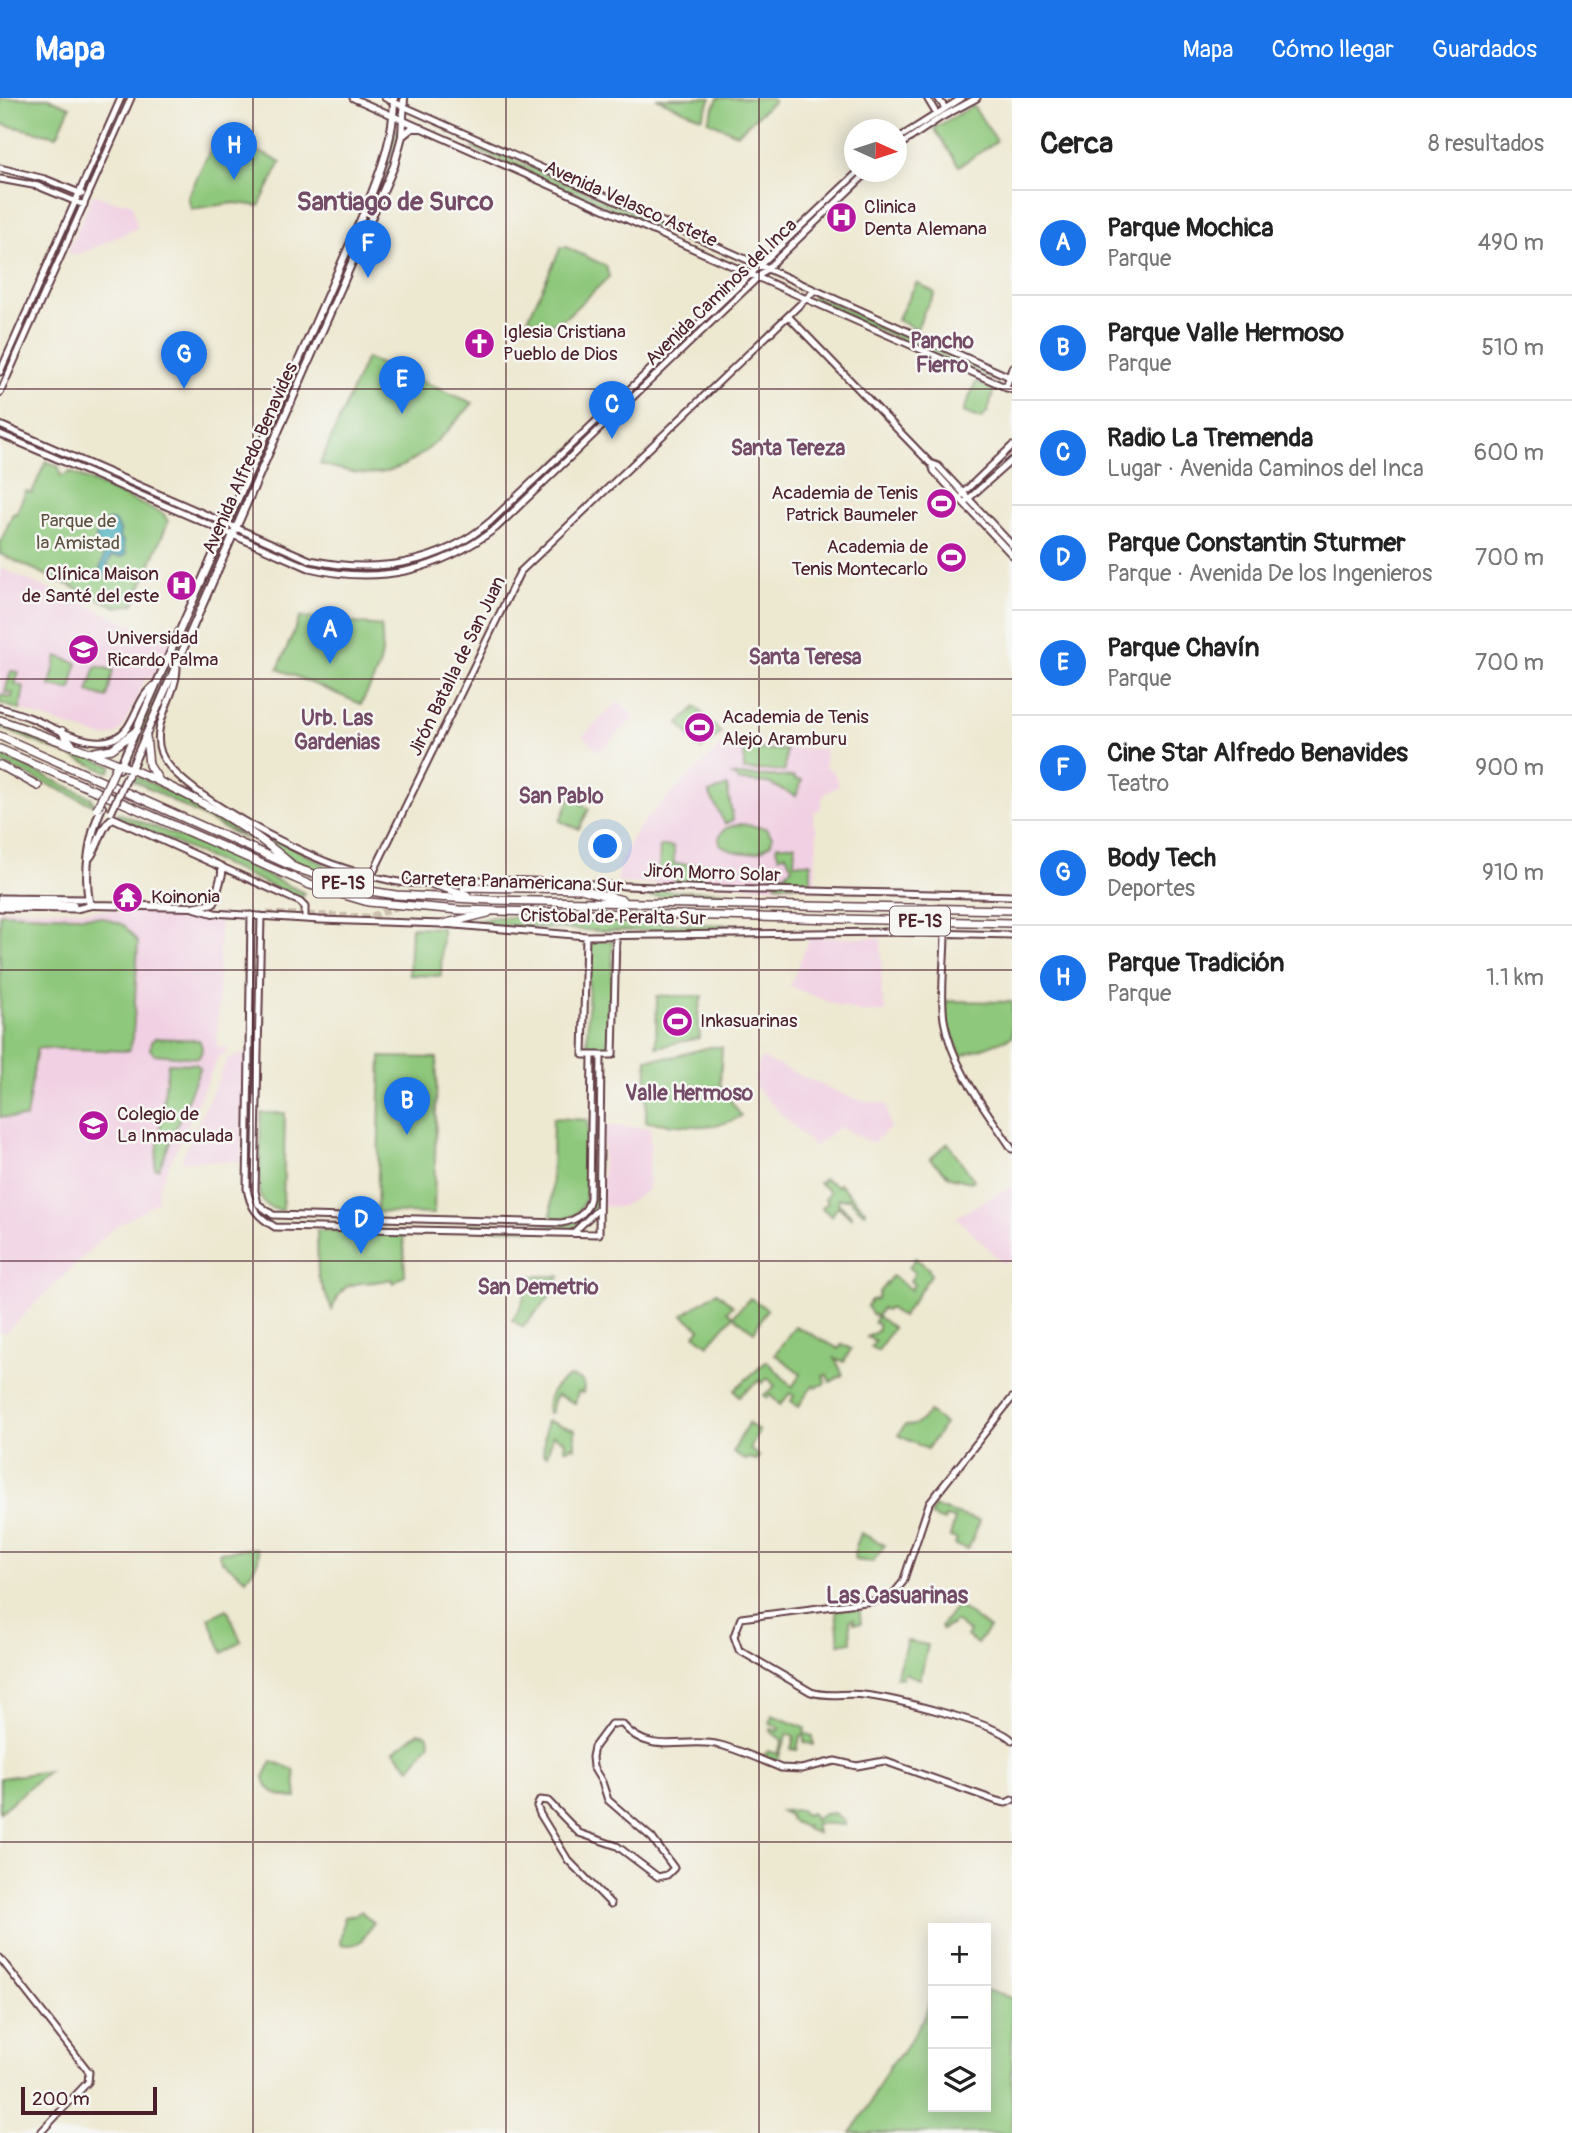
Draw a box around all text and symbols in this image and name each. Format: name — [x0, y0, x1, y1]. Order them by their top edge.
text: Mapa — [35, 29, 105, 70]
text: Mapa — [1183, 35, 1234, 64]
text: Cómo llegar — [1272, 35, 1394, 64]
text: Guardados — [1432, 35, 1537, 64]
north arrow — [844, 119, 907, 182]
pin: H — [211, 122, 257, 180]
text: Cerca — [1040, 125, 1113, 162]
text: 8 resultados — [1428, 129, 1544, 158]
street label: Avenida Velasco Astete — [541, 155, 722, 253]
district label: Santiago de Surco — [297, 186, 494, 218]
place label: Clinica Denta Alemana — [864, 195, 987, 241]
hospital icon: Clinica Denta Alemana — [824, 201, 858, 235]
text: Parque Mochica — [1107, 212, 1274, 244]
street label: Avenida Caminos del Inca — [640, 213, 802, 371]
pin: F — [345, 220, 391, 278]
text: A — [1056, 228, 1070, 257]
text: 490 m — [1478, 228, 1544, 257]
text: Parque — [1107, 244, 1171, 273]
text: Parque Valle Hermoso — [1107, 317, 1344, 349]
place label: Iglesia Cristiana Pueblo de Dios — [503, 320, 626, 366]
church icon: Iglesia Cristiana Pueblo de Dios — [463, 326, 497, 360]
district label: Pancho Fierro — [910, 328, 975, 379]
pin: G — [161, 331, 207, 389]
text: B — [1056, 333, 1070, 362]
text: 510 m — [1481, 333, 1544, 362]
text: Parque — [1107, 349, 1171, 378]
pin: E — [379, 356, 425, 414]
street label: Avenida Alfredo Benavides — [197, 358, 303, 558]
pin: C — [589, 381, 635, 439]
text: Radio La Tremenda — [1107, 422, 1313, 454]
district label: Santa Tereza — [731, 435, 846, 462]
text: C — [1056, 438, 1070, 467]
text: 600 m — [1474, 438, 1544, 467]
text: Lugar · Avenida Caminos del Inca — [1107, 454, 1424, 483]
place label: Academia de Tenis Patrick Baumeler — [771, 481, 919, 527]
sports icon: Academia de Tenis Patrick Baumeler — [924, 487, 958, 521]
park label: Parque de la Amistad — [36, 509, 120, 555]
text: Parque Constantin Sturmer — [1107, 527, 1406, 559]
place label: Academia de Tenis Montecarlo — [792, 535, 929, 581]
sports icon: Academia de Tenis Montecarlo — [934, 541, 968, 575]
text: D — [1056, 543, 1070, 572]
text: 700 m — [1475, 543, 1544, 572]
text: Parque · Avenida De los Ingenieros — [1107, 559, 1432, 588]
place label: Clínica Maison de Santé del este — [22, 562, 160, 608]
hospital icon: Clínica Maison de Santé del este — [165, 568, 199, 602]
street label: Jirón Batalla de San Juan — [403, 572, 511, 760]
pin: A — [307, 606, 353, 664]
place label: Universidad Ricardo Palma — [107, 626, 218, 672]
school or university icon: Universidad Ricardo Palma — [67, 632, 101, 666]
text: Parque Chavín — [1107, 632, 1259, 664]
district label: Santa Teresa — [748, 644, 862, 671]
text: E — [1057, 648, 1069, 677]
text: 700 m — [1475, 648, 1544, 677]
text: Parque — [1107, 664, 1171, 693]
district label: Urb. Las Gardenias — [294, 705, 381, 756]
place label: Academia de Tenis Alejo Aramburu — [722, 705, 869, 751]
sports icon: Academia de Tenis Alejo Aramburu — [682, 711, 716, 745]
text: Cine Star Alfredo Benavides — [1107, 737, 1408, 769]
text: F — [1056, 753, 1070, 782]
text: 900 m — [1475, 753, 1544, 782]
text: Teatro — [1107, 769, 1169, 798]
district label: San Pablo — [519, 783, 604, 810]
your location — [588, 829, 622, 863]
text: Body Tech — [1107, 842, 1216, 874]
text: G — [1055, 858, 1071, 887]
text: 910 m — [1482, 858, 1544, 887]
street label: Jirón Morro Solar — [643, 859, 781, 887]
street label: Carretera Panamericana Sur — [400, 866, 624, 898]
road number: PE-1S — [313, 868, 373, 898]
text: Deportes — [1107, 874, 1195, 903]
temple icon: Koinonia — [111, 880, 145, 914]
place label: Koinonia — [151, 885, 220, 909]
street label: Cristobal de Peralta Sur — [520, 903, 706, 931]
road number: PE-1S — [890, 906, 950, 936]
text: Parque Tradición — [1107, 947, 1285, 979]
text: H — [1056, 963, 1070, 992]
text: 1.1 km — [1486, 963, 1544, 992]
text: Parque — [1107, 979, 1171, 1008]
sports icon: Inkasuarinas — [660, 1004, 694, 1038]
place label: Inkasuarinas — [700, 1009, 798, 1033]
pin: B — [384, 1077, 430, 1135]
district label: Valle Hermoso — [625, 1080, 754, 1107]
place label: Colegio de La Inmaculada — [117, 1102, 233, 1148]
school or university icon: Colegio de La Inmaculada — [77, 1108, 111, 1142]
pin: D — [338, 1196, 384, 1254]
district label: San Demetrio — [477, 1274, 599, 1301]
district label: Las Casuarinas — [826, 1581, 969, 1610]
map controls — [928, 1923, 991, 2112]
button: + — [928, 1923, 991, 1986]
button: − — [928, 1986, 991, 2049]
button: layers — [928, 2049, 991, 2112]
scale bar — [21, 2084, 158, 2116]
text: 200 m — [32, 2087, 90, 2111]

